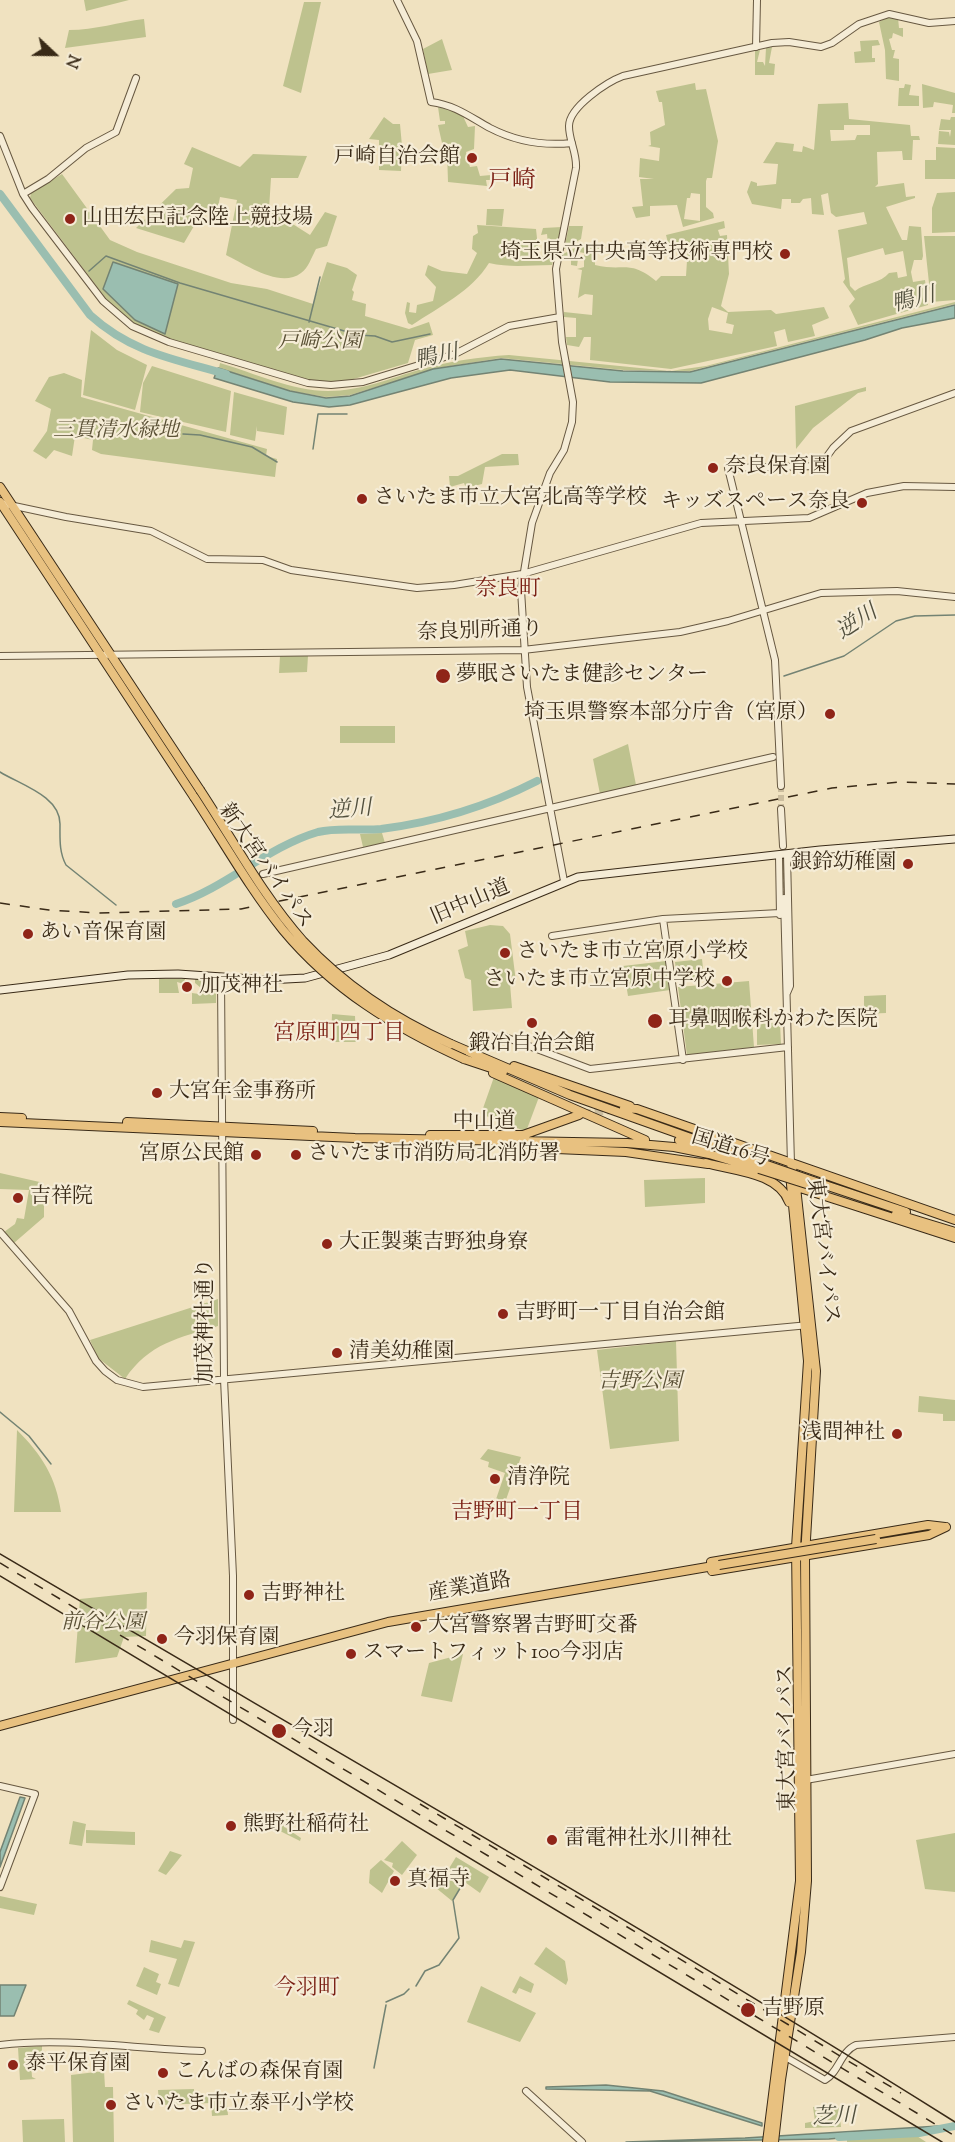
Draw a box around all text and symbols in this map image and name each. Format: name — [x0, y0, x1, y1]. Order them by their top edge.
north arrow — [24, 24, 84, 84]
text: N — [58, 51, 84, 71]
place label: 戸崎自治会館 — [334, 145, 460, 171]
marker: 戸崎自治会館 — [465, 151, 479, 165]
district label: 戸崎 — [488, 169, 536, 197]
place label: 山田宏臣記念陸上競技場 — [82, 206, 313, 232]
marker: 山田宏臣記念陸上競技場 — [63, 212, 77, 226]
place label: 埼玉県立中央高等技術専門校 — [500, 241, 773, 267]
marker: 埼玉県立中央高等技術専門校 — [778, 247, 792, 261]
water label: 鴨川 — [889, 284, 939, 320]
park label: 戸崎公園 — [278, 330, 362, 356]
water label: 鴨川 — [413, 342, 461, 376]
park label: 三貫清水緑地 — [53, 419, 179, 445]
place label: 奈良保育園 — [725, 455, 830, 481]
marker: 奈良保育園 — [706, 461, 720, 475]
place label: さいたま市立大宮北高等学校 — [374, 486, 647, 512]
place label: キッズスペース奈良 — [661, 490, 850, 516]
marker: さいたま市立大宮北高等学校 — [355, 492, 369, 506]
marker: キッズスペース奈良 — [855, 496, 869, 510]
district label: 奈良町 — [475, 578, 541, 604]
water label: 逆川 — [832, 601, 884, 647]
street label: 奈良別所通り — [417, 618, 543, 648]
place label: 夢眠さいたま健診センター — [456, 663, 708, 689]
marker: 夢眠さいたま健診センター — [434, 667, 452, 685]
place label: 埼玉県警察本部分庁舎（宮原） — [524, 701, 818, 727]
marker: 埼玉県警察本部分庁舎（宮原） — [823, 707, 837, 721]
water label: 逆川 — [327, 797, 373, 827]
street label: 新大宮バイパス — [212, 800, 316, 934]
place label: 銀鈴幼稚園 — [791, 851, 896, 877]
marker: 銀鈴幼稚園 — [901, 857, 915, 871]
street label: 旧中山道 — [427, 876, 515, 932]
place label: あい音保育園 — [40, 921, 166, 947]
marker: あい音保育園 — [21, 927, 35, 941]
place label: さいたま市立宮原小学校 — [517, 940, 748, 966]
marker: さいたま市立宮原小学校 — [498, 946, 512, 960]
place label: さいたま市立宮原中学校 — [484, 968, 715, 994]
place label: 加茂神社 — [199, 974, 283, 1000]
marker: さいたま市立宮原中学校 — [720, 974, 734, 988]
marker: 加茂神社 — [180, 980, 194, 994]
place label: 耳鼻咽喉科かわた医院 — [668, 1008, 878, 1034]
marker: 耳鼻咽喉科かわた医院 — [646, 1012, 664, 1030]
marker: 鍛冶自治会館 — [525, 1016, 539, 1030]
district label: 宮原町四丁目 — [273, 1022, 405, 1048]
place label: 鍛冶自治会館 — [469, 1032, 595, 1058]
place label: 大宮年金事務所 — [169, 1080, 316, 1106]
marker: 大宮年金事務所 — [150, 1086, 164, 1100]
street label: 中山道 — [453, 1110, 515, 1136]
street label: 国道16号 — [688, 1126, 772, 1174]
place label: 宮原公民館 — [139, 1142, 244, 1168]
place label: さいたま市消防局北消防署 — [308, 1142, 560, 1168]
marker: 宮原公民館 — [249, 1148, 263, 1162]
marker: さいたま市消防局北消防署 — [289, 1148, 303, 1162]
street label: 東大宮バイパス — [800, 1177, 842, 1325]
place label: 吉祥院 — [30, 1185, 93, 1211]
marker: 吉祥院 — [11, 1191, 25, 1205]
place label: 大正製薬吉野独身寮 — [339, 1231, 528, 1257]
marker: 大正製薬吉野独身寮 — [320, 1237, 334, 1251]
street label: 加茂神社通り — [194, 1258, 220, 1384]
place label: 吉野町一丁目自治会館 — [515, 1301, 725, 1327]
marker: 吉野町一丁目自治会館 — [496, 1307, 510, 1321]
place label: 清美幼稚園 — [349, 1340, 454, 1366]
marker: 清美幼稚園 — [330, 1346, 344, 1360]
park label: 吉野公園 — [598, 1370, 682, 1396]
place label: 浅間神社 — [801, 1421, 885, 1447]
marker: 浅間神社 — [890, 1427, 904, 1441]
place label: 清浄院 — [507, 1466, 570, 1492]
marker: 清浄院 — [488, 1472, 502, 1486]
district label: 吉野町一丁目 — [451, 1501, 583, 1527]
street label: 産業道路 — [426, 1569, 514, 1609]
place label: 吉野神社 — [261, 1582, 345, 1608]
marker: 吉野神社 — [242, 1588, 256, 1602]
park label: 前谷公園 — [61, 1611, 145, 1637]
place label: 大宮警察署吉野町交番 — [428, 1614, 638, 1640]
marker: 大宮警察署吉野町交番 — [409, 1620, 423, 1634]
place label: 今羽保育園 — [174, 1626, 279, 1652]
marker: 今羽保育園 — [155, 1632, 169, 1646]
place label: スマートフィット100今羽店 — [363, 1641, 623, 1667]
marker: スマートフィット100今羽店 — [344, 1647, 358, 1661]
street label: 東大宮バイパス — [775, 1664, 803, 1812]
place label: 今羽 — [292, 1718, 334, 1744]
marker: 今羽 — [270, 1722, 288, 1740]
place label: 熊野社稲荷社 — [243, 1813, 369, 1839]
marker: 熊野社稲荷社 — [224, 1819, 238, 1833]
place label: 雷電神社氷川神社 — [564, 1827, 732, 1853]
marker: 雷電神社氷川神社 — [545, 1833, 559, 1847]
place label: 真福寺 — [407, 1868, 470, 1894]
marker: 真福寺 — [388, 1874, 402, 1888]
district label: 今羽町 — [274, 1977, 340, 2003]
place label: 吉野原 — [762, 1997, 825, 2023]
marker: 吉野原 — [739, 2001, 757, 2019]
place label: 泰平保育園 — [25, 2052, 130, 2078]
marker: 泰平保育園 — [6, 2058, 20, 2072]
place label: こんばの森保育園 — [175, 2060, 343, 2086]
marker: こんばの森保育園 — [156, 2066, 170, 2080]
place label: さいたま市立泰平小学校 — [123, 2092, 354, 2118]
marker: さいたま市立泰平小学校 — [104, 2098, 118, 2112]
water label: 芝川 — [812, 2105, 856, 2133]

